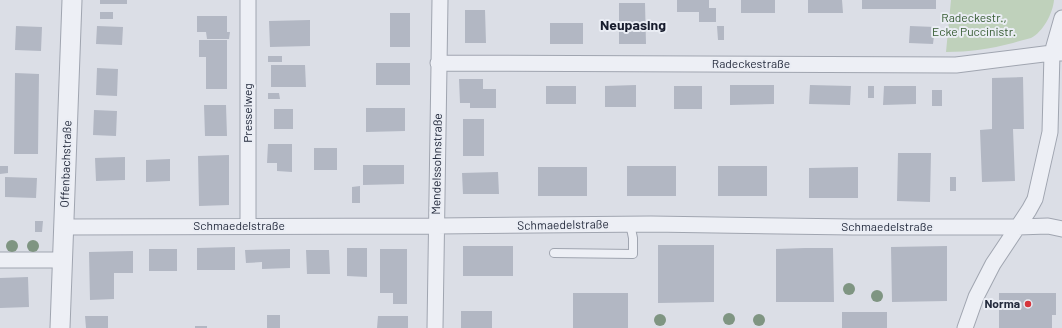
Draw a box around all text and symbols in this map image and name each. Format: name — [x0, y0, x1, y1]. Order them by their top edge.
park label: Radeckestr., Ecke Puccinistr. — [932, 10, 1016, 38]
district label: Neupasing — [600, 16, 666, 33]
street label: Radeckestraße — [712, 56, 790, 70]
street label: Presselweg — [240, 83, 254, 143]
street label: Mendelssohnstraße — [428, 113, 444, 215]
street label: Offenbachstraße — [56, 120, 74, 208]
street label: Schmaedelstraße — [517, 216, 609, 232]
street label: Schmaedelstraße — [193, 218, 285, 232]
street label: Schmaedelstraße — [841, 219, 933, 233]
place label: Norma — [984, 296, 1020, 310]
marker: Norma — [1023, 299, 1033, 309]

